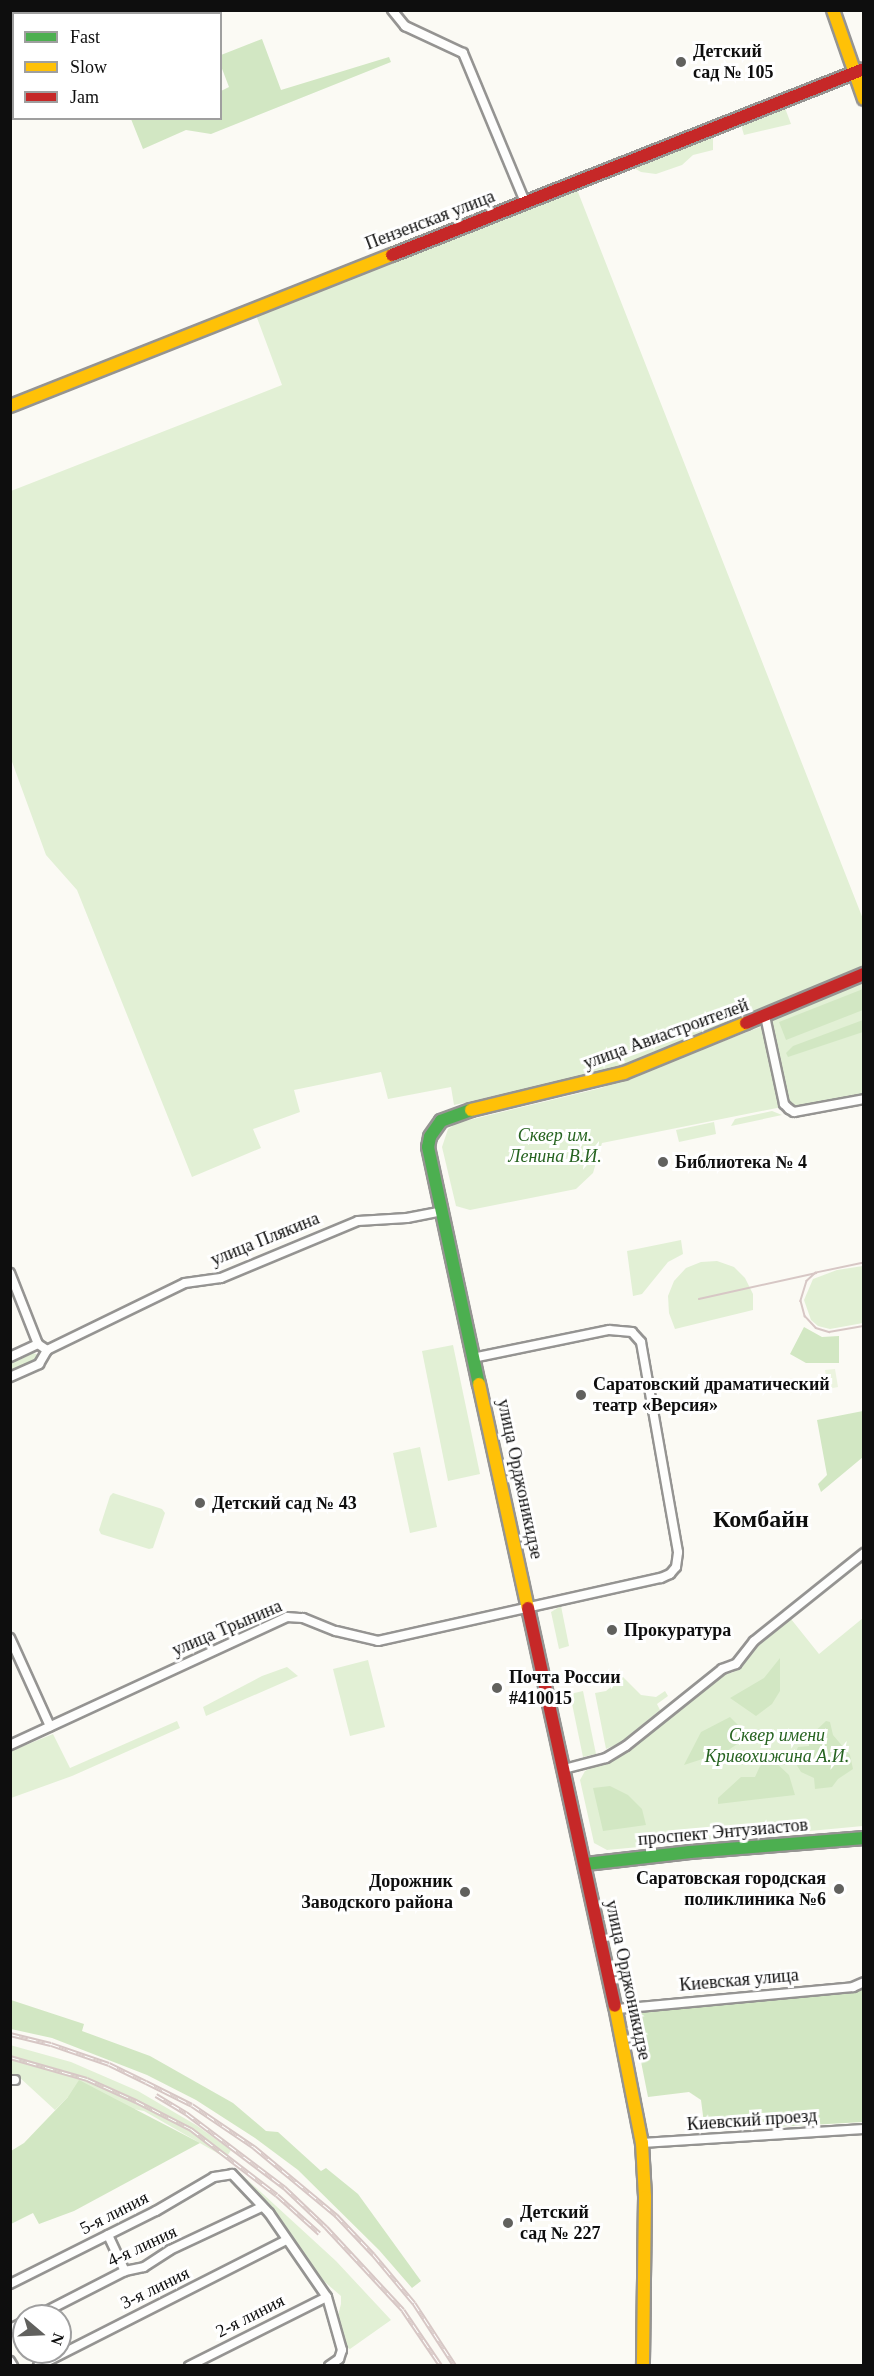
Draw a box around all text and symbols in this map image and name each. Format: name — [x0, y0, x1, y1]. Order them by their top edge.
legend — [12, 12, 222, 120]
text: Fast — [70, 27, 100, 47]
place label: Детский сад № 105 — [693, 41, 773, 84]
marker: Детский сад № 105 — [674, 55, 688, 69]
text: Slow — [70, 57, 107, 77]
text: Jam — [70, 87, 99, 107]
street label: Пензенская улица — [362, 185, 498, 255]
street label: улица Авиастроителей — [580, 994, 752, 1074]
park label: Сквер им. Ленина В.И. — [508, 1125, 602, 1168]
place label: Библиотека № 4 — [675, 1151, 807, 1173]
marker: Библиотека № 4 — [656, 1155, 670, 1169]
street label: улица Плякина — [208, 1207, 322, 1271]
place label: Саратовский драматический театр «Версия» — [593, 1374, 830, 1416]
marker: Саратовский драматический театр «Версия» — [574, 1388, 588, 1402]
street label: улица Орджоникидзе — [492, 1397, 548, 1561]
place label: Детский сад № 43 — [212, 1492, 357, 1514]
marker: Детский сад № 43 — [193, 1496, 207, 1510]
district label: Комбайн — [713, 1506, 809, 1534]
street label: улица Трынина — [169, 1595, 285, 1661]
place label: Прокуратура — [624, 1619, 731, 1641]
marker: Прокуратура — [605, 1623, 619, 1637]
place label: Почта России #410015 — [509, 1667, 621, 1710]
marker: Почта России #410015 — [490, 1681, 504, 1695]
park label: Сквер имени Кривохижина А.И. — [705, 1725, 849, 1768]
street label: проспект Энтузиастов — [637, 1814, 809, 1850]
place label: Саратовская городская поликлиника №6 — [636, 1868, 826, 1910]
place label: Дорожник Заводского района — [301, 1871, 453, 1914]
marker: Саратовская городская поликлиника №6 — [830, 1880, 848, 1898]
marker: Дорожник Заводского района — [458, 1885, 472, 1899]
street label: улица Орджоникидзе — [600, 1898, 656, 2062]
street label: Киевская улица — [678, 1964, 800, 1996]
street label: Киевский проезд — [686, 2105, 818, 2135]
street label: 5-я линия — [76, 2187, 152, 2239]
place label: Детский сад № 227 — [520, 2202, 600, 2244]
marker: Детский сад № 227 — [501, 2216, 515, 2230]
street label: 4-я линия — [104, 2221, 180, 2271]
street label: 3-я линия — [117, 2262, 193, 2314]
street label: 2-я линия — [212, 2290, 288, 2342]
north arrow — [12, 2304, 72, 2364]
text: N — [48, 2331, 68, 2348]

